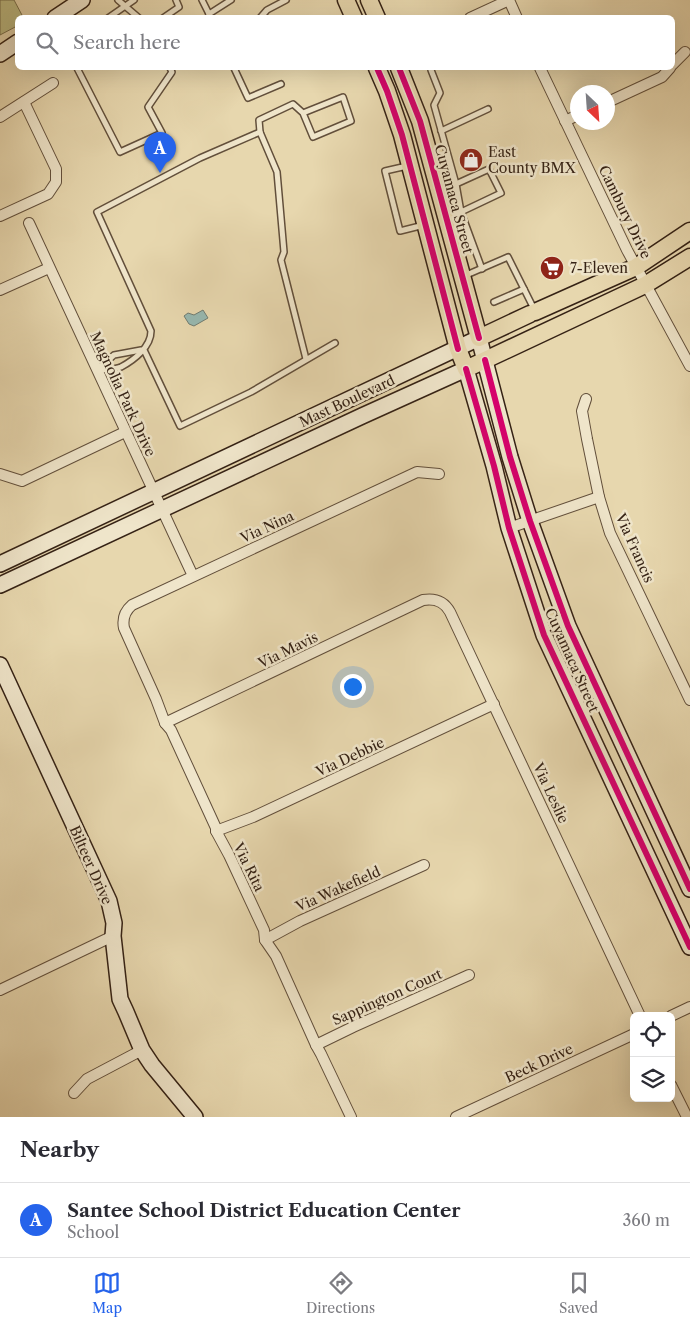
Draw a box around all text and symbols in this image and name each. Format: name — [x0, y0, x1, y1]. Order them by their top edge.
search box — [15, 15, 675, 70]
icon: search — [33, 29, 61, 57]
text: Search here — [73, 31, 181, 54]
north arrow — [570, 85, 615, 130]
pin: A — [144, 132, 176, 173]
street label: Cuyamaca Street — [431, 142, 477, 256]
place label: East County BMX — [488, 143, 577, 177]
shop icon: East County BMX — [458, 147, 484, 173]
street label: Cambury Drive — [595, 162, 655, 262]
supermarket icon: 7-Eleven — [539, 255, 565, 281]
place label: 7-Eleven — [570, 259, 628, 277]
street label: Magnolia Park Drive — [86, 329, 160, 459]
street label: Mast Boulevard — [296, 371, 398, 431]
street label: Via Nina — [236, 507, 297, 548]
street label: Via Francis — [611, 510, 658, 585]
street label: Cuyamaca Street — [541, 605, 603, 715]
street label: Via Mavis — [254, 628, 321, 673]
your location — [340, 674, 366, 700]
street label: Via Debbie — [312, 733, 387, 781]
street label: Via Leslie — [529, 759, 573, 826]
street label: Bilteer Drive — [66, 823, 116, 907]
street label: Via Rita — [229, 839, 269, 895]
street label: Via Wakefield — [292, 862, 384, 916]
street label: Sappington Court — [329, 965, 445, 1029]
map controls — [630, 1012, 675, 1102]
button: locate — [630, 1012, 675, 1057]
street label: Beck Drive — [502, 1039, 576, 1087]
button: layers — [630, 1057, 675, 1102]
text: Nearby — [20, 1137, 99, 1162]
text: Santee School District Education Center — [67, 1199, 461, 1222]
text: A — [30, 1210, 42, 1230]
text: 360 m — [623, 1210, 670, 1230]
text: School — [67, 1222, 119, 1242]
tab: Map — [92, 1269, 122, 1317]
tab: Directions — [306, 1269, 375, 1317]
tab: Saved — [559, 1269, 598, 1317]

